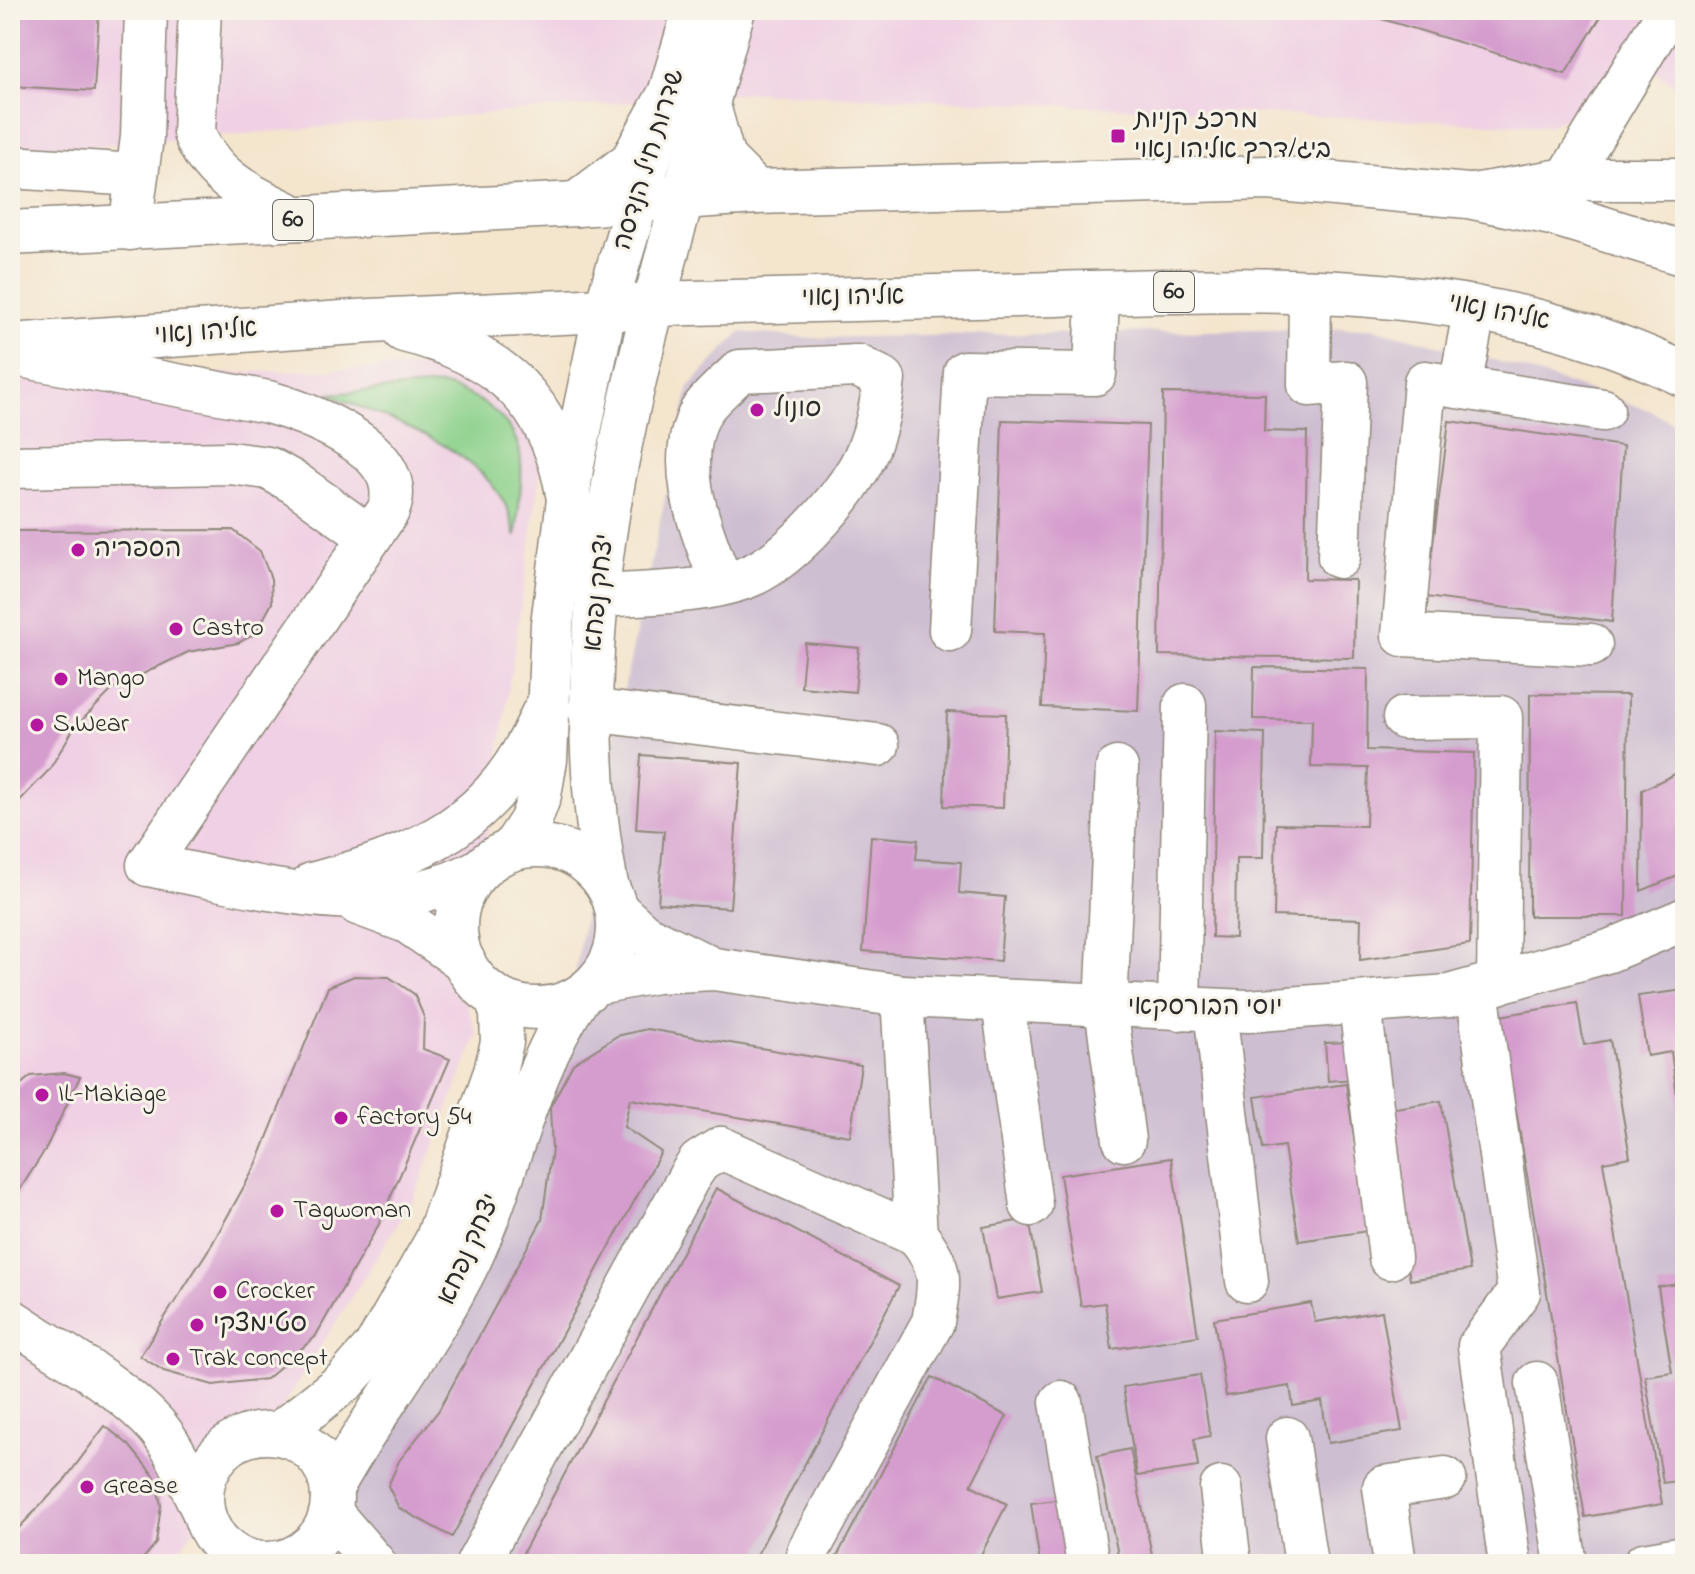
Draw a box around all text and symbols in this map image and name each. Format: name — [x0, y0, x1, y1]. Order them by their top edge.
street label: שדרות חיל הנדסה — [604, 65, 696, 255]
place label: מרכז קניות ביג/דרך אליהו נאוי — [1132, 102, 1331, 170]
marker: מרכז קניות ביג/דרך אליהו נאוי — [1109, 127, 1127, 145]
road number: 60 — [273, 200, 313, 240]
road number: 60 — [1154, 272, 1194, 312]
street label: אליהו נאוי — [801, 278, 905, 318]
street label: אליהו נאוי — [1445, 285, 1553, 341]
street label: אליהו נאוי — [153, 310, 259, 356]
place label: סונול — [773, 391, 821, 429]
marker: סונול — [748, 401, 766, 419]
place label: הספריה — [94, 531, 181, 569]
street label: יצחק נפחא — [575, 532, 625, 654]
marker: הספריה — [69, 541, 87, 559]
place label: Castro — [192, 610, 264, 648]
marker: Castro — [167, 620, 185, 638]
place label: Mango — [77, 660, 145, 698]
marker: Mango — [52, 670, 70, 688]
place label: S.Wear — [53, 706, 130, 744]
marker: S.Wear — [28, 716, 46, 734]
street label: יוסי הבורסקאי — [1128, 989, 1282, 1027]
place label: IL-Makiage — [58, 1076, 167, 1114]
marker: IL-Makiage — [33, 1086, 51, 1104]
place label: factory 54 — [357, 1099, 472, 1137]
marker: factory 54 — [332, 1109, 350, 1127]
street label: יצחק נפחא — [429, 1188, 511, 1312]
place label: Tagwoman — [293, 1192, 411, 1230]
marker: Tagwoman — [268, 1202, 286, 1220]
place label: Crocker — [236, 1273, 315, 1311]
marker: Crocker — [211, 1283, 229, 1301]
place label: סטימצקי — [213, 1306, 307, 1344]
marker: סטימצקי — [188, 1316, 206, 1334]
place label: Trak concept — [189, 1340, 328, 1378]
marker: Trak concept — [164, 1350, 182, 1368]
place label: Grease — [103, 1468, 178, 1506]
marker: Grease — [78, 1478, 96, 1496]

